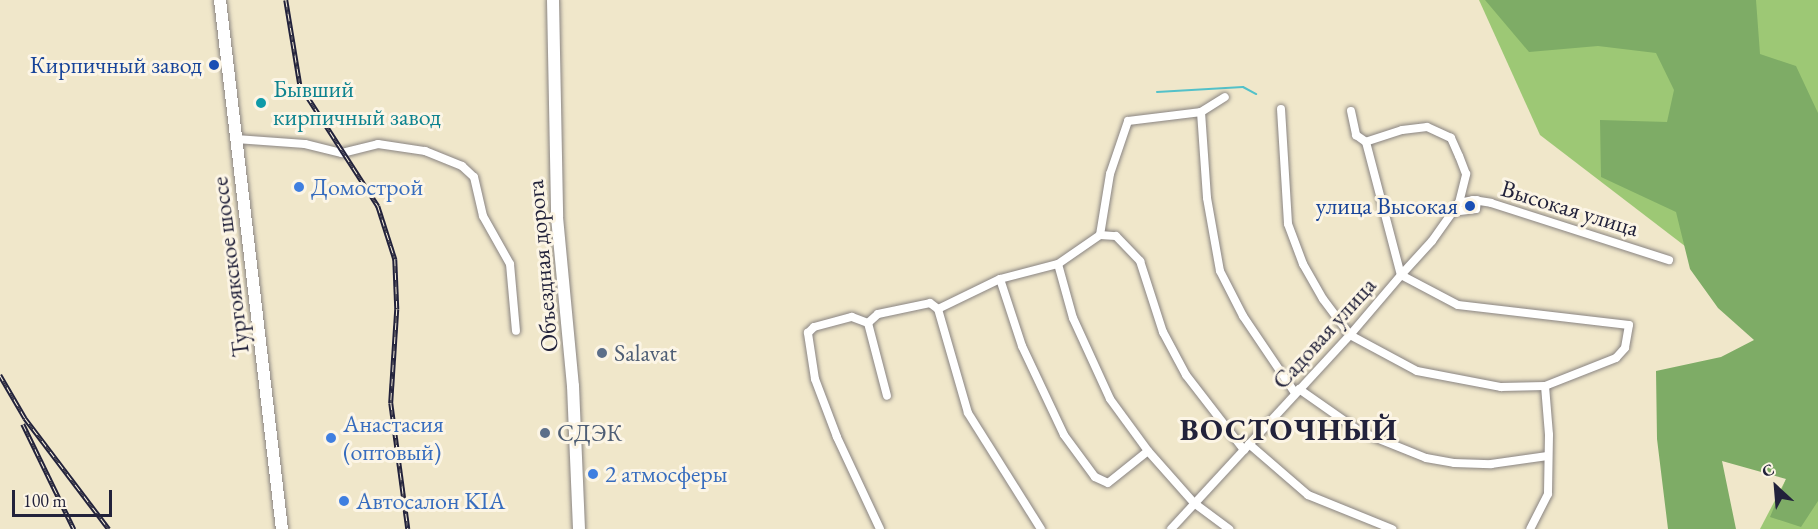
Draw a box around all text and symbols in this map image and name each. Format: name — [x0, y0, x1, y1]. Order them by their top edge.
place label: Кирпичный завод — [30, 51, 202, 79]
marker: Кирпичный завод — [207, 58, 221, 72]
place label: Бывший кирпичный завод — [273, 75, 441, 131]
marker: Бывший кирпичный завод — [254, 96, 268, 110]
place label: Домострой — [311, 173, 423, 201]
street label: Высокая улица — [1498, 173, 1642, 243]
street label: Тургоякское шоссе — [205, 175, 255, 359]
street label: Объездная дорога — [520, 179, 564, 353]
marker: Домострой — [292, 180, 306, 194]
place label: улица Высокая — [1316, 192, 1458, 220]
marker: улица Высокая — [1463, 199, 1477, 213]
street label: Садовая улица — [1266, 271, 1382, 395]
place label: Salavat — [614, 339, 677, 367]
marker: Salavat — [595, 346, 609, 360]
place label: Анастасия (оптовый) — [343, 410, 444, 466]
district label: ВОСТОЧНЫЙ — [1180, 412, 1398, 448]
place label: СДЭК — [557, 419, 622, 447]
marker: СДЭК — [538, 426, 552, 440]
marker: Анастасия (оптовый) — [324, 431, 338, 445]
north arrow — [1746, 457, 1806, 517]
text: С — [1758, 458, 1778, 482]
place label: 2 атмосферы — [605, 460, 727, 488]
marker: 2 атмосферы — [586, 467, 600, 481]
scale bar — [15, 478, 116, 516]
place label: Автосалон KIA — [356, 487, 505, 515]
text: 100 m — [23, 489, 67, 512]
marker: Автосалон KIA — [337, 494, 351, 508]

